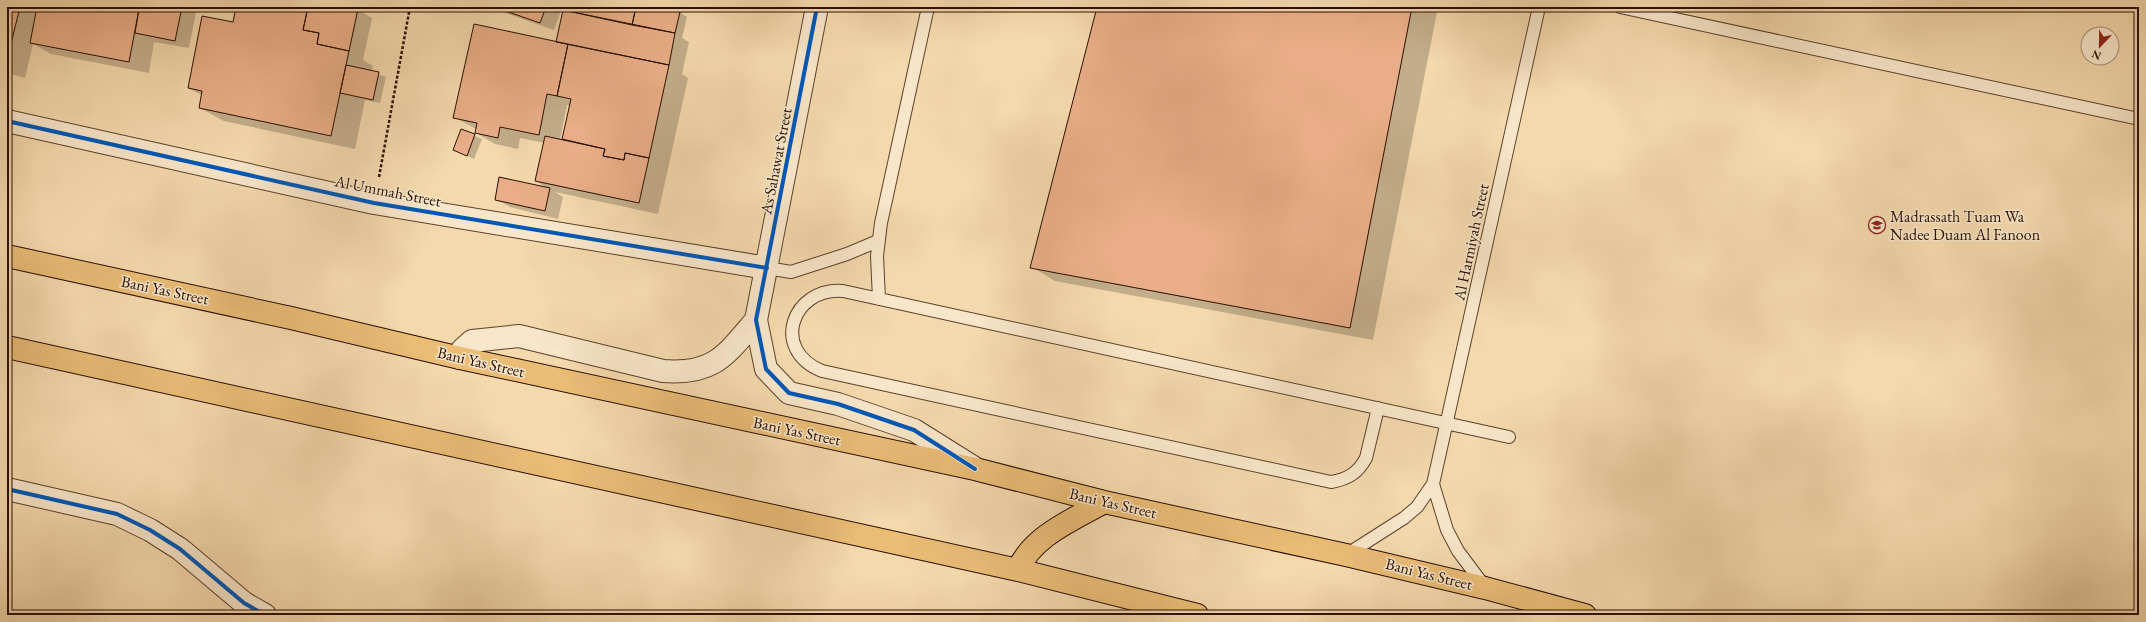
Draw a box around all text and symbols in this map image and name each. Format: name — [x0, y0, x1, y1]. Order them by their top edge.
north arrow — [2080, 26, 2120, 66]
text: N — [2089, 47, 2103, 63]
street label: As Sahawat Street — [755, 106, 797, 217]
street label: Al Ummah Street — [332, 170, 443, 212]
street label: Al Harmiyah Street — [1448, 182, 1494, 303]
place label: Madrassath Tuam Wa Nadee Duam Al Fanoon — [1890, 206, 2041, 245]
school or university icon: Madrassath Tuam Wa Nadee Duam Al Fanoon — [1867, 215, 1887, 235]
street label: Bani Yas Street — [119, 270, 211, 310]
street label: Bani Yas Street — [435, 342, 527, 382]
street label: Bani Yas Street — [751, 411, 843, 451]
street label: Bani Yas Street — [1067, 483, 1159, 523]
street label: Bani Yas Street — [1383, 553, 1475, 595]

